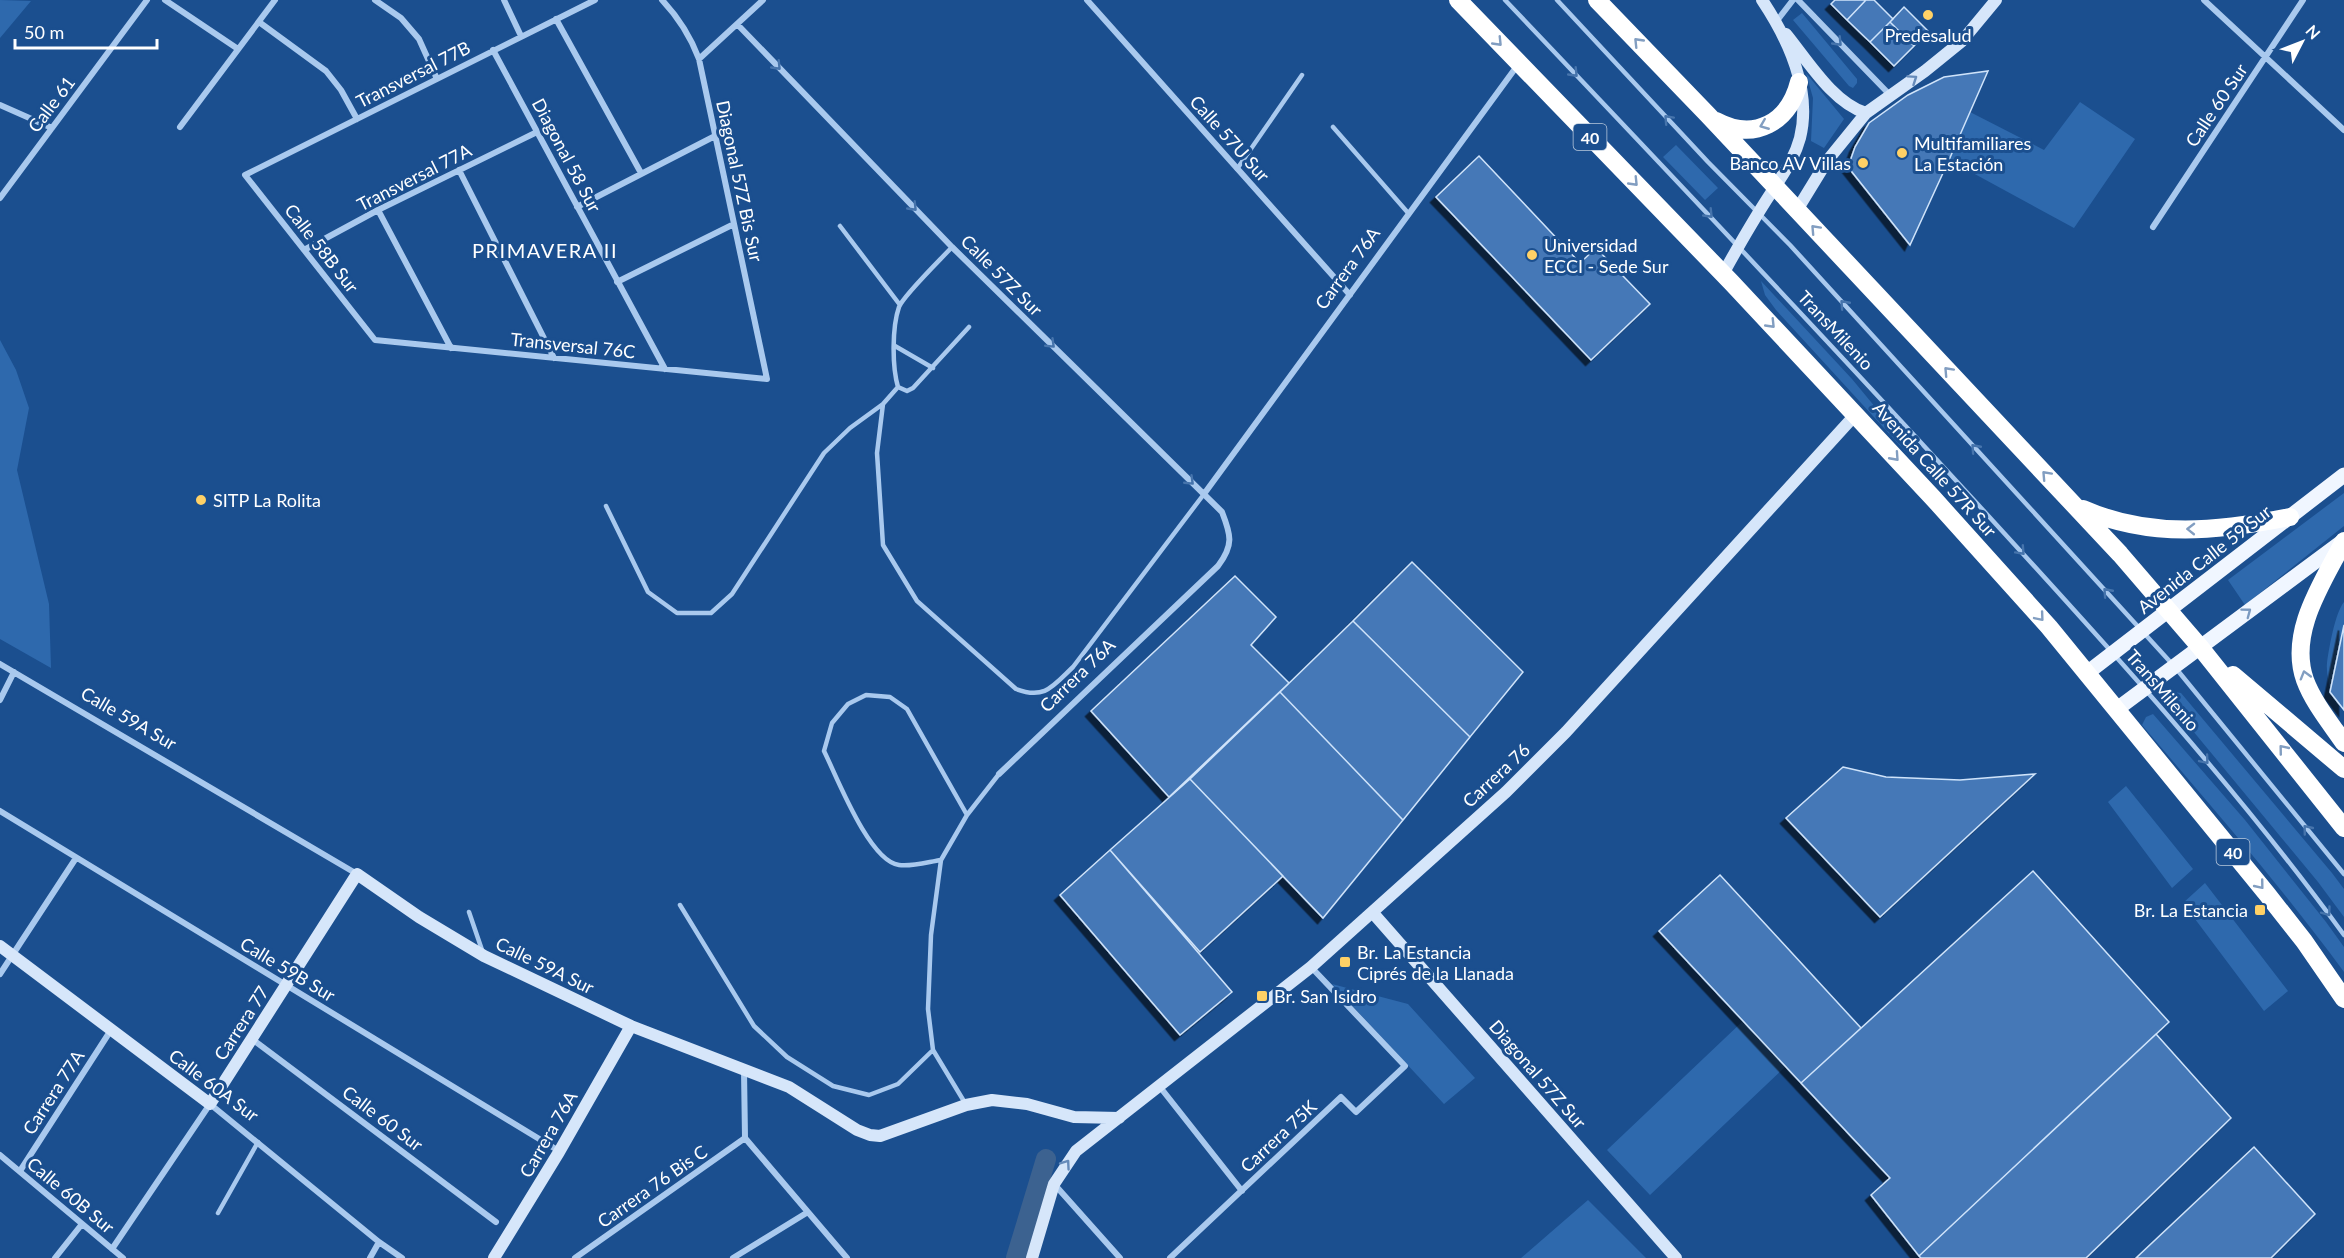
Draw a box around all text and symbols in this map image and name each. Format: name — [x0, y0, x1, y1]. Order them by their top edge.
marker: Predesalud — [1921, 8, 1935, 22]
scale bar — [15, 12, 158, 50]
north arrow — [2272, 12, 2332, 72]
text: 50 m — [24, 21, 64, 43]
text: N — [2302, 21, 2325, 43]
place label: Predesalud — [1884, 24, 1972, 46]
one-way arrow — [1491, 35, 1502, 46]
one-way arrow — [1831, 35, 1842, 46]
street label: Transversal 77B — [352, 36, 474, 112]
one-way arrow — [1634, 39, 1645, 49]
one-way arrow — [770, 59, 781, 70]
street label: Calle 60 Sur — [2180, 59, 2252, 151]
one-way arrow — [1567, 66, 1578, 77]
street label: Calle 61 — [23, 72, 79, 136]
one-way arrow — [1907, 75, 1918, 86]
street label: Calle 57U Sur — [1186, 90, 1275, 186]
street label: Diagonal 58 Sur — [528, 94, 606, 216]
street label: Diagonal 57Z Bis Sur — [712, 98, 768, 264]
one-way arrow — [1664, 115, 1675, 126]
one-way arrow — [1760, 118, 1771, 130]
road number: 40 — [1574, 124, 1606, 150]
place label: Multifamiliares La Estación — [1914, 132, 2031, 175]
street label: Transversal 77A — [353, 138, 476, 215]
marker: Multifamiliares La Estación — [1895, 146, 1909, 160]
place label: Banco AV Villas — [1729, 152, 1851, 174]
marker: Banco AV Villas — [1856, 156, 1870, 170]
one-way arrow — [1627, 176, 1638, 186]
street label: Calle 58B Sur — [280, 199, 364, 297]
one-way arrow — [906, 200, 917, 210]
one-way arrow — [1702, 208, 1713, 218]
street label: Carrera 76A — [1310, 222, 1385, 313]
one-way arrow — [1811, 225, 1822, 236]
street label: Calle 57Z Sur — [957, 230, 1048, 321]
place label: Universidad ECCI - Sede Sur — [1544, 234, 1669, 277]
district label: PRIMAVERA II — [472, 238, 618, 262]
marker: Universidad ECCI - Sede Sur — [1525, 248, 1539, 262]
street label: TransMilenio — [1794, 286, 1878, 374]
one-way arrow — [1840, 300, 1851, 311]
one-way arrow — [1764, 318, 1775, 328]
street label: Transversal 76C — [510, 328, 636, 362]
one-way arrow — [1045, 337, 1055, 348]
one-way arrow — [1945, 367, 1956, 378]
street label: Avenida Calle 57R Sur — [1868, 397, 2002, 542]
one-way arrow — [1971, 444, 1982, 455]
one-way arrow — [1888, 450, 1899, 461]
one-way arrow — [2042, 471, 2053, 482]
one-way arrow — [1183, 473, 1194, 484]
place label: SITP La Rolita — [213, 489, 321, 511]
marker: SITP La Rolita — [194, 493, 208, 507]
street label: Avenida Calle 59 Sur — [2133, 500, 2275, 618]
one-way arrow — [2186, 523, 2195, 535]
one-way arrow — [2014, 544, 2025, 555]
one-way arrow — [2103, 588, 2114, 599]
one-way arrow — [2241, 608, 2252, 619]
one-way arrow — [2033, 610, 2044, 621]
street label: Carrera 76A — [1035, 633, 1120, 716]
street label: TransMilenio — [2122, 645, 2204, 735]
one-way arrow — [2299, 670, 2312, 680]
street label: Calle 59A Sur — [77, 682, 181, 754]
street label: Carrera 76 — [1458, 738, 1534, 812]
one-way arrow — [2279, 745, 2290, 756]
one-way arrow — [2198, 753, 2209, 764]
one-way arrow — [2303, 825, 2314, 836]
road number: 40 — [2216, 839, 2250, 865]
one-way arrow — [2252, 878, 2263, 889]
place label: Br. La Estancia — [2134, 899, 2248, 921]
marker: Br. La Estancia — [2253, 903, 2267, 917]
one-way arrow — [2320, 906, 2331, 917]
street label: Calle 59B Sur — [237, 932, 340, 1006]
street label: Calle 59A Sur — [492, 932, 598, 998]
place label: Br. La Estancia Ciprés de la Llanada — [1357, 941, 1514, 984]
marker: Br. La Estancia Ciprés de la Llanada — [1338, 955, 1352, 969]
street label: Carrera 77 — [209, 982, 273, 1064]
place label: Br. San Isidro — [1274, 985, 1377, 1007]
marker: Br. San Isidro — [1255, 989, 1269, 1003]
street label: Diagonal 57Z Sur — [1485, 1015, 1591, 1133]
street label: Calle 60A Sur — [165, 1044, 264, 1126]
street label: Carrera 77A — [18, 1045, 89, 1138]
street label: Calle 60 Sur — [338, 1081, 428, 1156]
street label: Carrera 76A — [514, 1086, 582, 1181]
street label: Carrera 75K — [1235, 1095, 1321, 1177]
street label: Carrera 76 Bis C — [593, 1140, 711, 1232]
street label: Calle 60B Sur — [23, 1152, 119, 1238]
one-way arrow — [1059, 1160, 1070, 1171]

